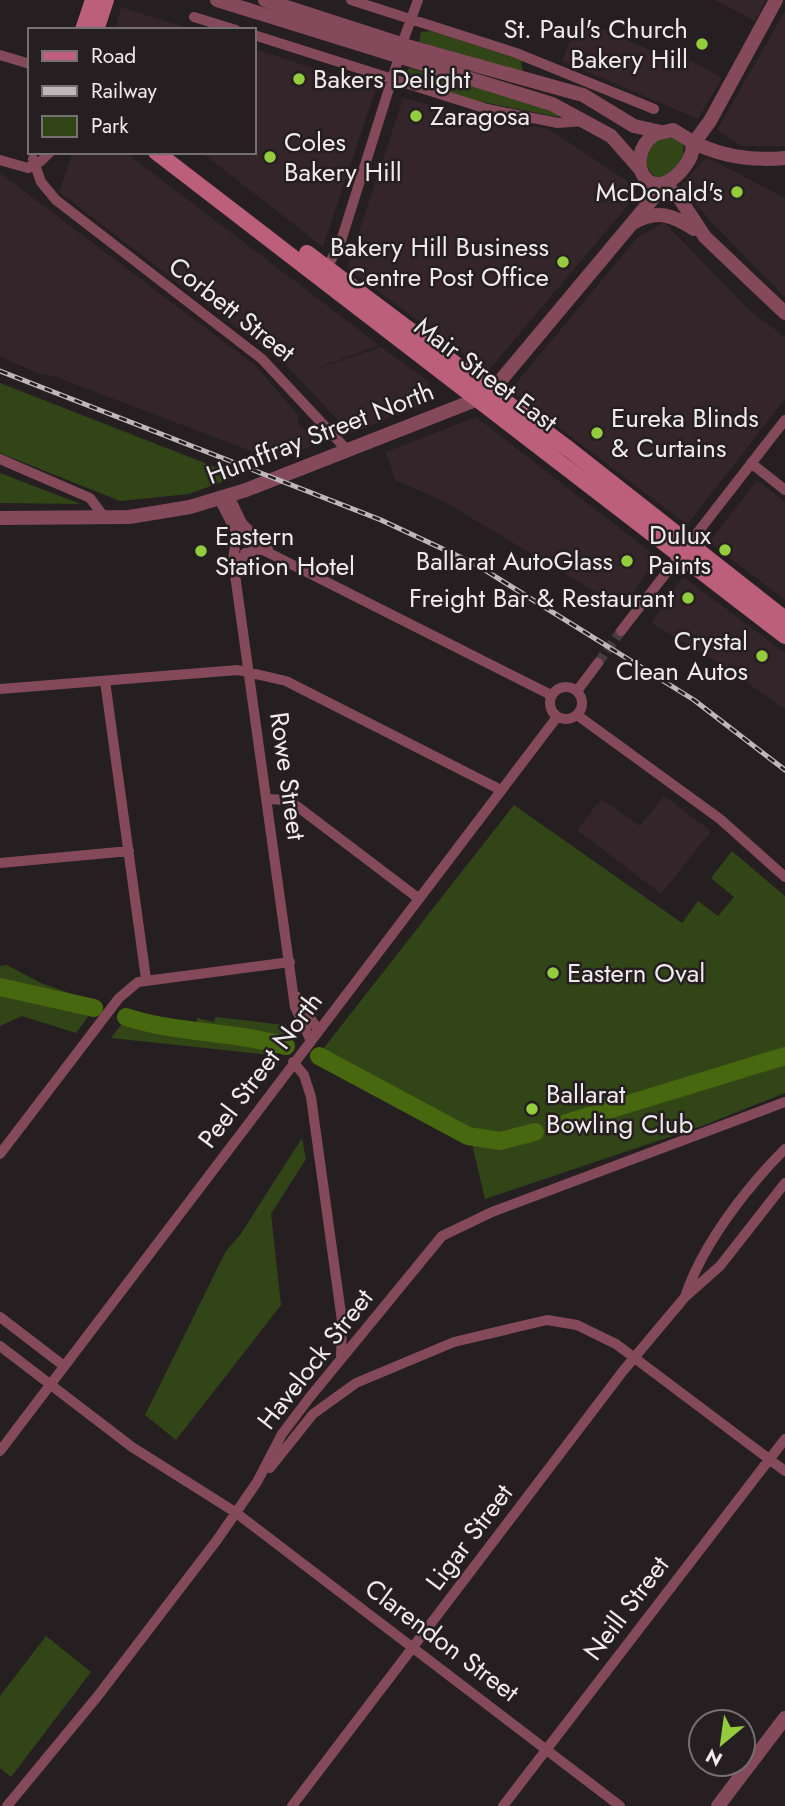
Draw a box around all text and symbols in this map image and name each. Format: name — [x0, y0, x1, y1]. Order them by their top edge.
place label: St. Paul's Church Bakery Hill — [504, 10, 688, 78]
legend — [28, 28, 256, 154]
marker: St. Paul's Church Bakery Hill — [694, 36, 710, 52]
text: Road — [91, 41, 136, 71]
place label: Bakers Delight — [313, 60, 471, 98]
marker: Bakers Delight — [291, 71, 307, 87]
text: Railway — [91, 76, 157, 106]
place label: Zaragosa — [430, 97, 530, 135]
marker: Zaragosa — [408, 108, 424, 124]
text: Park — [91, 111, 129, 141]
place label: Coles Bakery Hill — [284, 123, 402, 191]
marker: Coles Bakery Hill — [262, 149, 278, 165]
place label: McDonald's — [595, 173, 723, 211]
marker: McDonald's — [729, 184, 745, 200]
place label: Bakery Hill Business Centre Post Office — [330, 228, 549, 296]
street label: Corbett Street — [161, 247, 304, 371]
marker: Bakery Hill Business Centre Post Office — [555, 254, 571, 270]
street label: Mair Street East — [407, 308, 566, 441]
street label: Humffray Street North — [201, 372, 439, 494]
place label: Eureka Blinds & Curtains — [611, 399, 759, 467]
marker: Eureka Blinds & Curtains — [589, 425, 605, 441]
place label: Dulux Paints — [648, 516, 711, 584]
place label: Eastern Station Hotel — [215, 517, 355, 585]
place label: Ballarat AutoGlass — [416, 542, 613, 580]
marker: Dulux Paints — [717, 542, 733, 558]
marker: Eastern Station Hotel — [193, 543, 209, 559]
marker: Ballarat AutoGlass — [619, 553, 635, 569]
place label: Freight Bar & Restaurant — [409, 579, 675, 617]
marker: Freight Bar & Restaurant — [680, 590, 696, 606]
place label: Crystal Clean Autos — [616, 622, 748, 690]
marker: Crystal Clean Autos — [754, 648, 770, 664]
street label: Rowe Street — [260, 710, 316, 843]
place label: Eastern Oval — [567, 954, 705, 992]
marker: Eastern Oval — [545, 965, 561, 981]
street label: Peel Street North — [189, 984, 331, 1156]
place label: Ballarat Bowling Club — [546, 1075, 693, 1143]
marker: Ballarat Bowling Club — [524, 1101, 540, 1117]
street label: Havelock Street — [248, 1280, 383, 1437]
street label: Ligar Street — [416, 1475, 522, 1598]
street label: Neill Street — [574, 1547, 678, 1668]
street label: Clarendon Street — [357, 1569, 528, 1711]
north arrow — [687, 1708, 757, 1778]
text: N — [701, 1742, 727, 1773]

